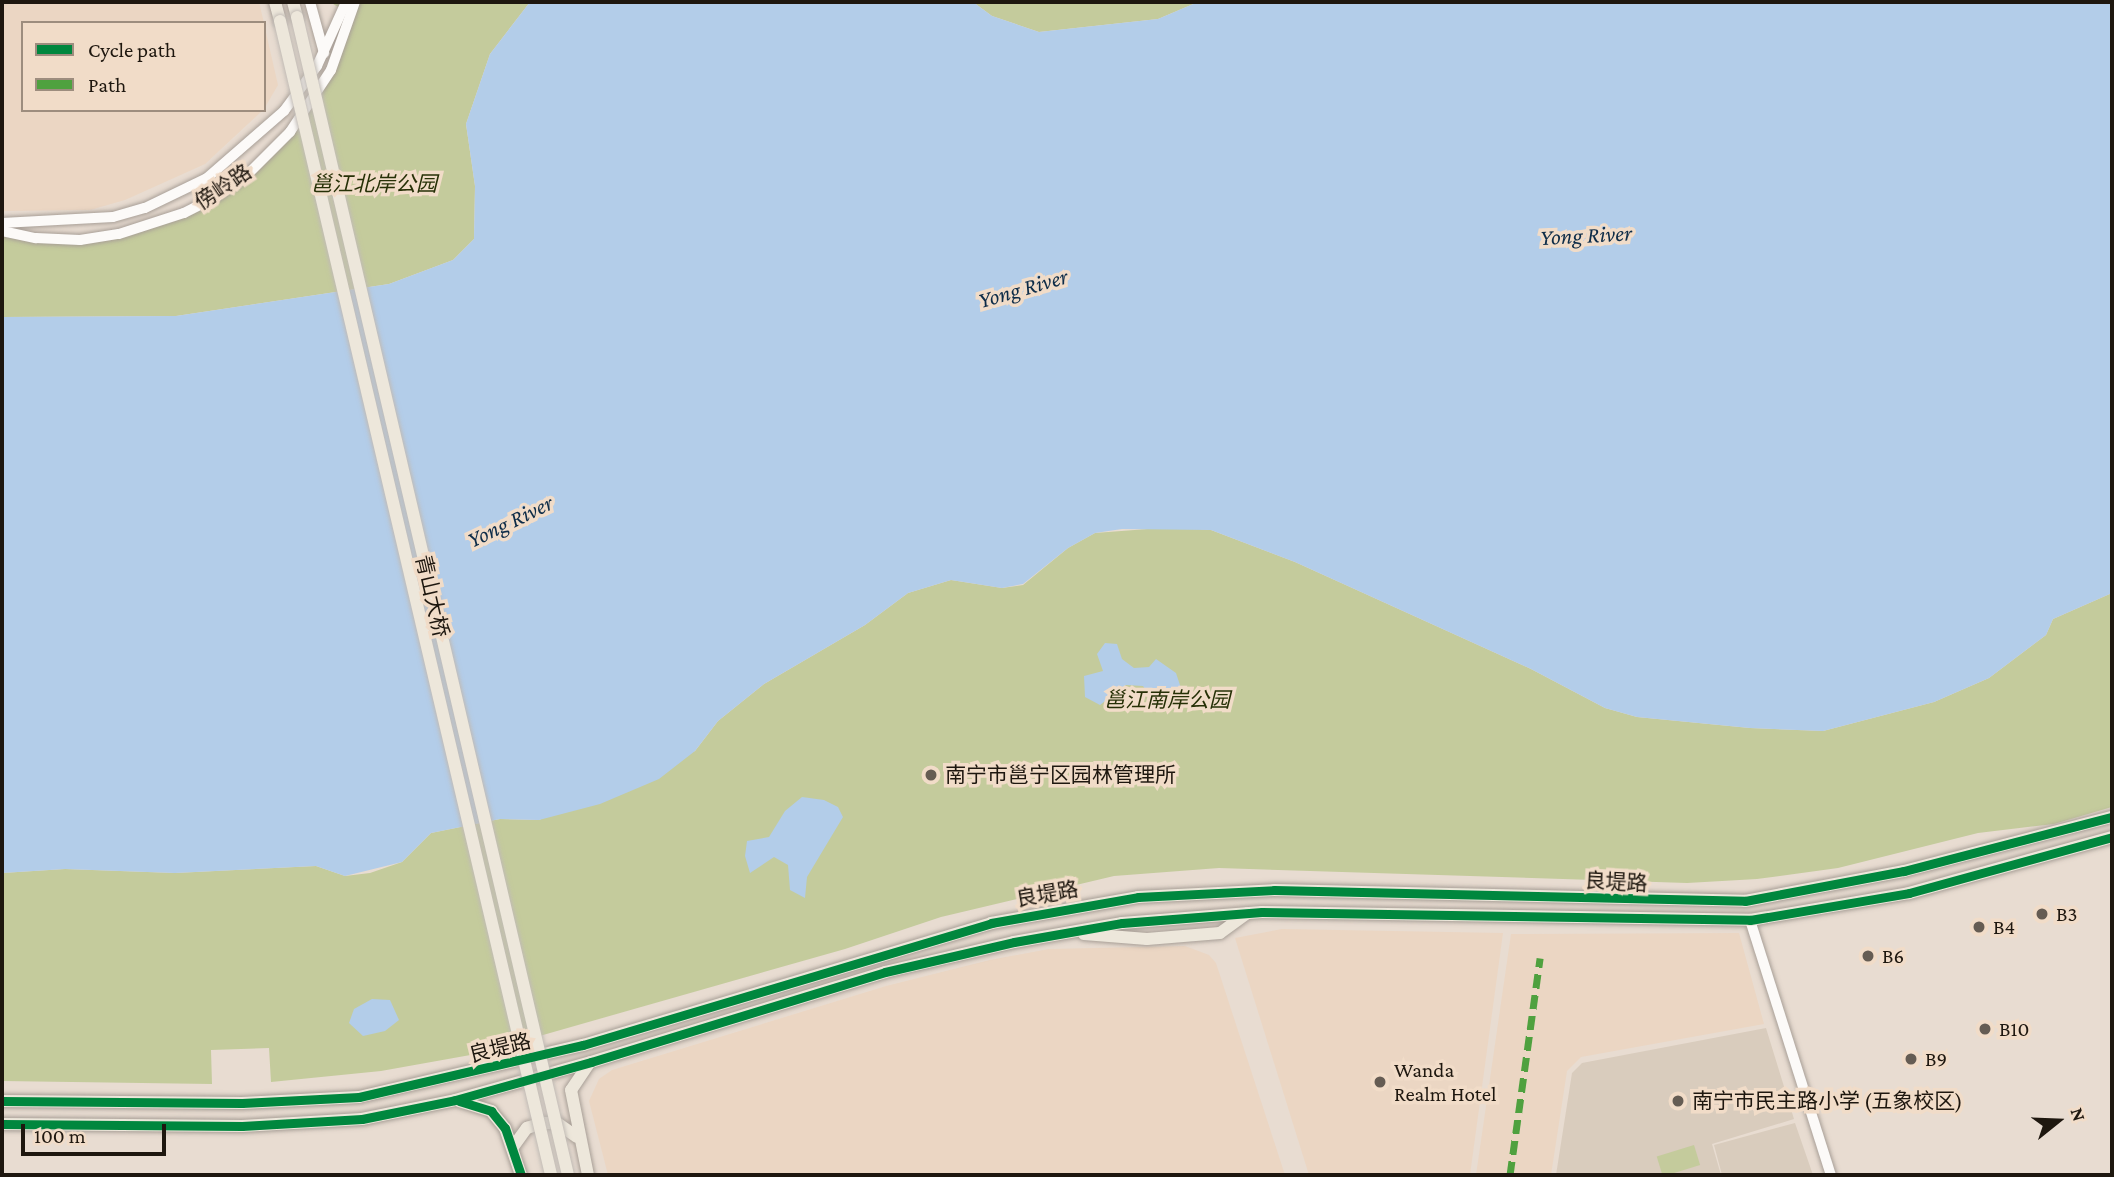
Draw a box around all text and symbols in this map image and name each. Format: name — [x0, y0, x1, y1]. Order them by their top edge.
legend — [21, 21, 266, 112]
text: Cycle path — [88, 38, 176, 62]
text: Path — [88, 73, 126, 97]
street label: 傍岭路 — [190, 159, 256, 215]
park label: 邕江北岸公园 — [311, 171, 437, 197]
water label: Yong River — [1539, 219, 1633, 251]
water label: Yong River — [975, 262, 1071, 314]
water label: Yong River — [463, 488, 557, 554]
street label: 青山大桥 — [410, 552, 454, 640]
park label: 邕江南岸公园 — [1104, 687, 1230, 713]
place label: 南宁市邕宁区园林管理所 — [945, 762, 1176, 788]
marker: 南宁市邕宁区园林管理所 — [923, 767, 939, 783]
street label: 良堤路 — [1584, 868, 1648, 896]
street label: 良堤路 — [1014, 876, 1080, 912]
place label: B3 — [2056, 901, 2077, 927]
marker: B3 — [2034, 906, 2050, 922]
place label: B4 — [1993, 914, 2015, 940]
marker: B4 — [1971, 919, 1987, 935]
place label: B6 — [1882, 943, 1904, 969]
marker: B6 — [1860, 948, 1876, 964]
place label: B10 — [1999, 1016, 2029, 1042]
marker: B10 — [1977, 1021, 1993, 1037]
street label: 良堤路 — [466, 1028, 534, 1068]
place label: B9 — [1925, 1046, 1947, 1072]
marker: B9 — [1903, 1051, 1919, 1067]
place label: Wanda Realm Hotel — [1394, 1057, 1496, 1107]
marker: Wanda Realm Hotel — [1372, 1074, 1388, 1090]
north arrow — [2023, 1086, 2093, 1156]
place label: 南宁市民主路小学 (五象校区) — [1692, 1088, 1963, 1114]
marker: 南宁市民主路小学 (五象校区) — [1670, 1093, 1686, 1109]
text: N — [2066, 1105, 2090, 1124]
scale bar — [24, 1110, 170, 1154]
text: 100 m — [34, 1124, 86, 1148]

